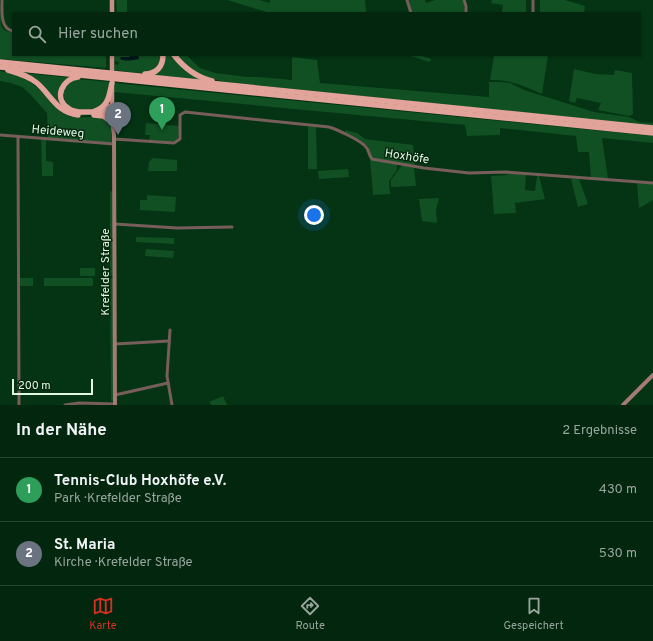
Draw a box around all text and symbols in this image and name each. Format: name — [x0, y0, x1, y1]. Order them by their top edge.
search box — [12, 12, 641, 56]
icon: search — [26, 23, 48, 45]
text: Hier suchen — [58, 25, 138, 44]
pin: 1 — [149, 97, 175, 130]
pin: 2 — [105, 102, 131, 135]
street label: Heideweg — [31, 122, 85, 142]
street label: Hoxhöfe — [383, 146, 430, 168]
your location — [304, 205, 324, 225]
street label: Krefelder Straße — [98, 228, 114, 316]
scale bar — [12, 377, 93, 396]
text: 200 m — [18, 379, 51, 393]
text: In der Nähe — [16, 420, 107, 442]
text: 2 Ergebnisse — [562, 423, 637, 439]
text: Tennis-Club Hoxhöfe e.V. — [54, 472, 226, 491]
text: 1 — [26, 482, 32, 498]
text: 430 m — [599, 482, 637, 498]
text: Park · Krefelder Straße — [54, 491, 182, 507]
text: St. Maria — [54, 536, 115, 555]
text: 2 — [25, 546, 33, 562]
text: 530 m — [599, 546, 637, 562]
text: Kirche · Krefelder Straße — [54, 555, 193, 571]
tab: Karte — [89, 595, 117, 633]
tab: Route — [295, 595, 325, 633]
tab: Gespeichert — [504, 595, 564, 633]

